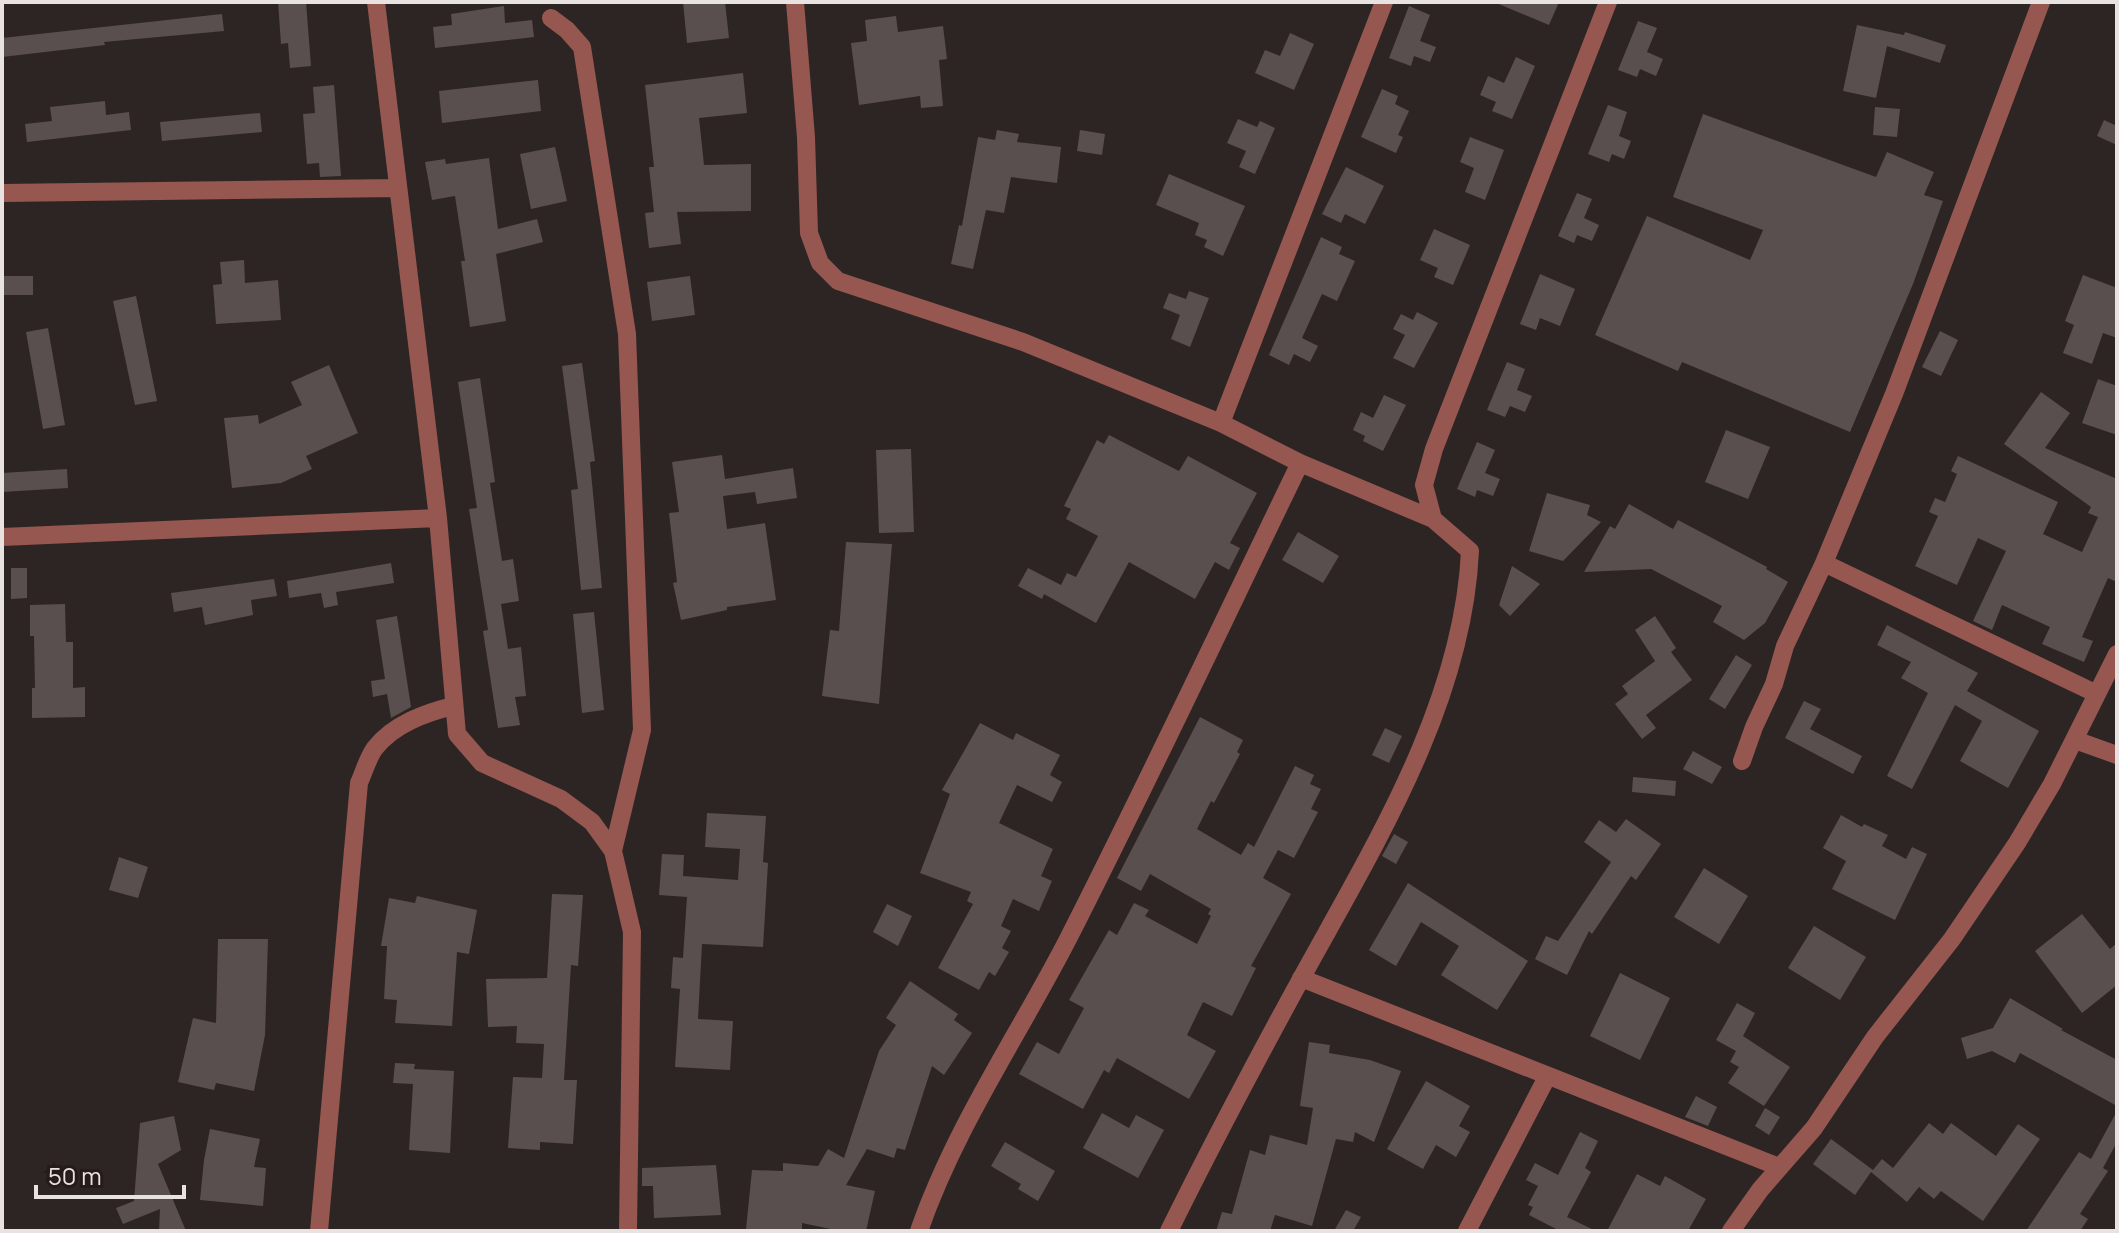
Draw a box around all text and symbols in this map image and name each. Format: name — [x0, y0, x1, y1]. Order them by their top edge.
scale bar — [36, 1149, 184, 1199]
text: 50 m — [48, 1159, 102, 1192]

